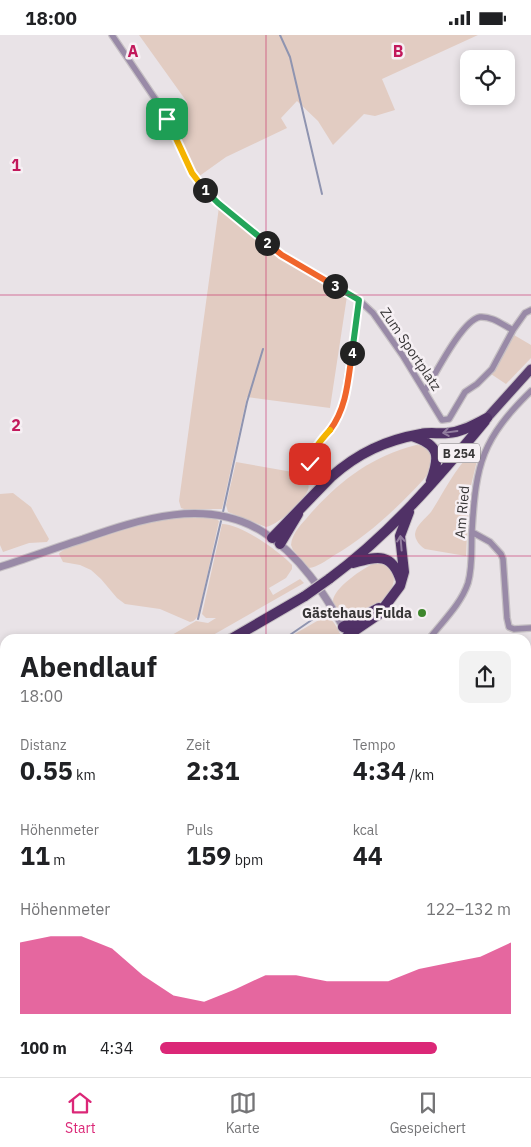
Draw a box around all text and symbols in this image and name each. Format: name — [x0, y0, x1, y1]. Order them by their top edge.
text: 18:00 — [25, 6, 77, 30]
text: A — [128, 41, 139, 61]
text: B — [393, 41, 404, 61]
map controls — [460, 50, 515, 105]
button: locate — [460, 50, 515, 105]
pin — [146, 98, 188, 140]
icon: arrive — [153, 105, 181, 133]
text: 1 — [11, 155, 21, 175]
pin: 1 — [192, 177, 218, 203]
text: 1 — [201, 181, 210, 199]
pin: 2 — [254, 231, 280, 255]
text: 2 — [263, 234, 272, 252]
pin: 3 — [322, 273, 348, 299]
text: 3 — [331, 277, 340, 295]
street label: Zum Sportplatz — [377, 304, 446, 394]
pin: 4 — [340, 341, 364, 365]
text: 4 — [348, 344, 357, 362]
text: 2 — [11, 415, 21, 435]
one-way arrow — [443, 428, 459, 438]
pin — [289, 443, 331, 485]
road number: B 254 — [438, 443, 480, 463]
icon: check — [296, 450, 324, 478]
street label: Am Ried — [451, 485, 473, 539]
one-way arrow — [396, 535, 406, 551]
place label: Gästehaus Fulda — [302, 604, 412, 622]
marker: Gästehaus Fulda — [416, 607, 428, 619]
text: Abendlauf — [20, 648, 157, 685]
button: share — [459, 651, 511, 703]
text: 18:00 — [20, 686, 63, 706]
text: Distanz — [20, 736, 66, 754]
text: Zeit — [186, 736, 210, 754]
text: Tempo — [353, 736, 396, 754]
text: 0.55 — [20, 754, 73, 787]
text: 2:31 — [186, 754, 240, 787]
text: 4:34 — [353, 754, 406, 787]
text: km — [73, 766, 96, 784]
text: /km — [406, 766, 434, 784]
text: Höhenmeter — [20, 821, 99, 839]
text: Puls — [186, 821, 213, 839]
text: kcal — [353, 821, 378, 839]
text: 11 — [20, 839, 50, 872]
text: 159 — [186, 839, 231, 872]
text: 44 — [353, 839, 383, 872]
text: m — [50, 851, 66, 869]
text: bpm — [231, 851, 263, 869]
text: Höhenmeter — [20, 899, 110, 919]
text: 122–132 m — [426, 899, 511, 919]
text: 100 m — [20, 1038, 67, 1058]
text: 4:34 — [100, 1038, 133, 1058]
tab: Start — [65, 1089, 96, 1137]
tab: Karte — [226, 1089, 260, 1137]
tab: Gespeichert — [390, 1089, 466, 1137]

